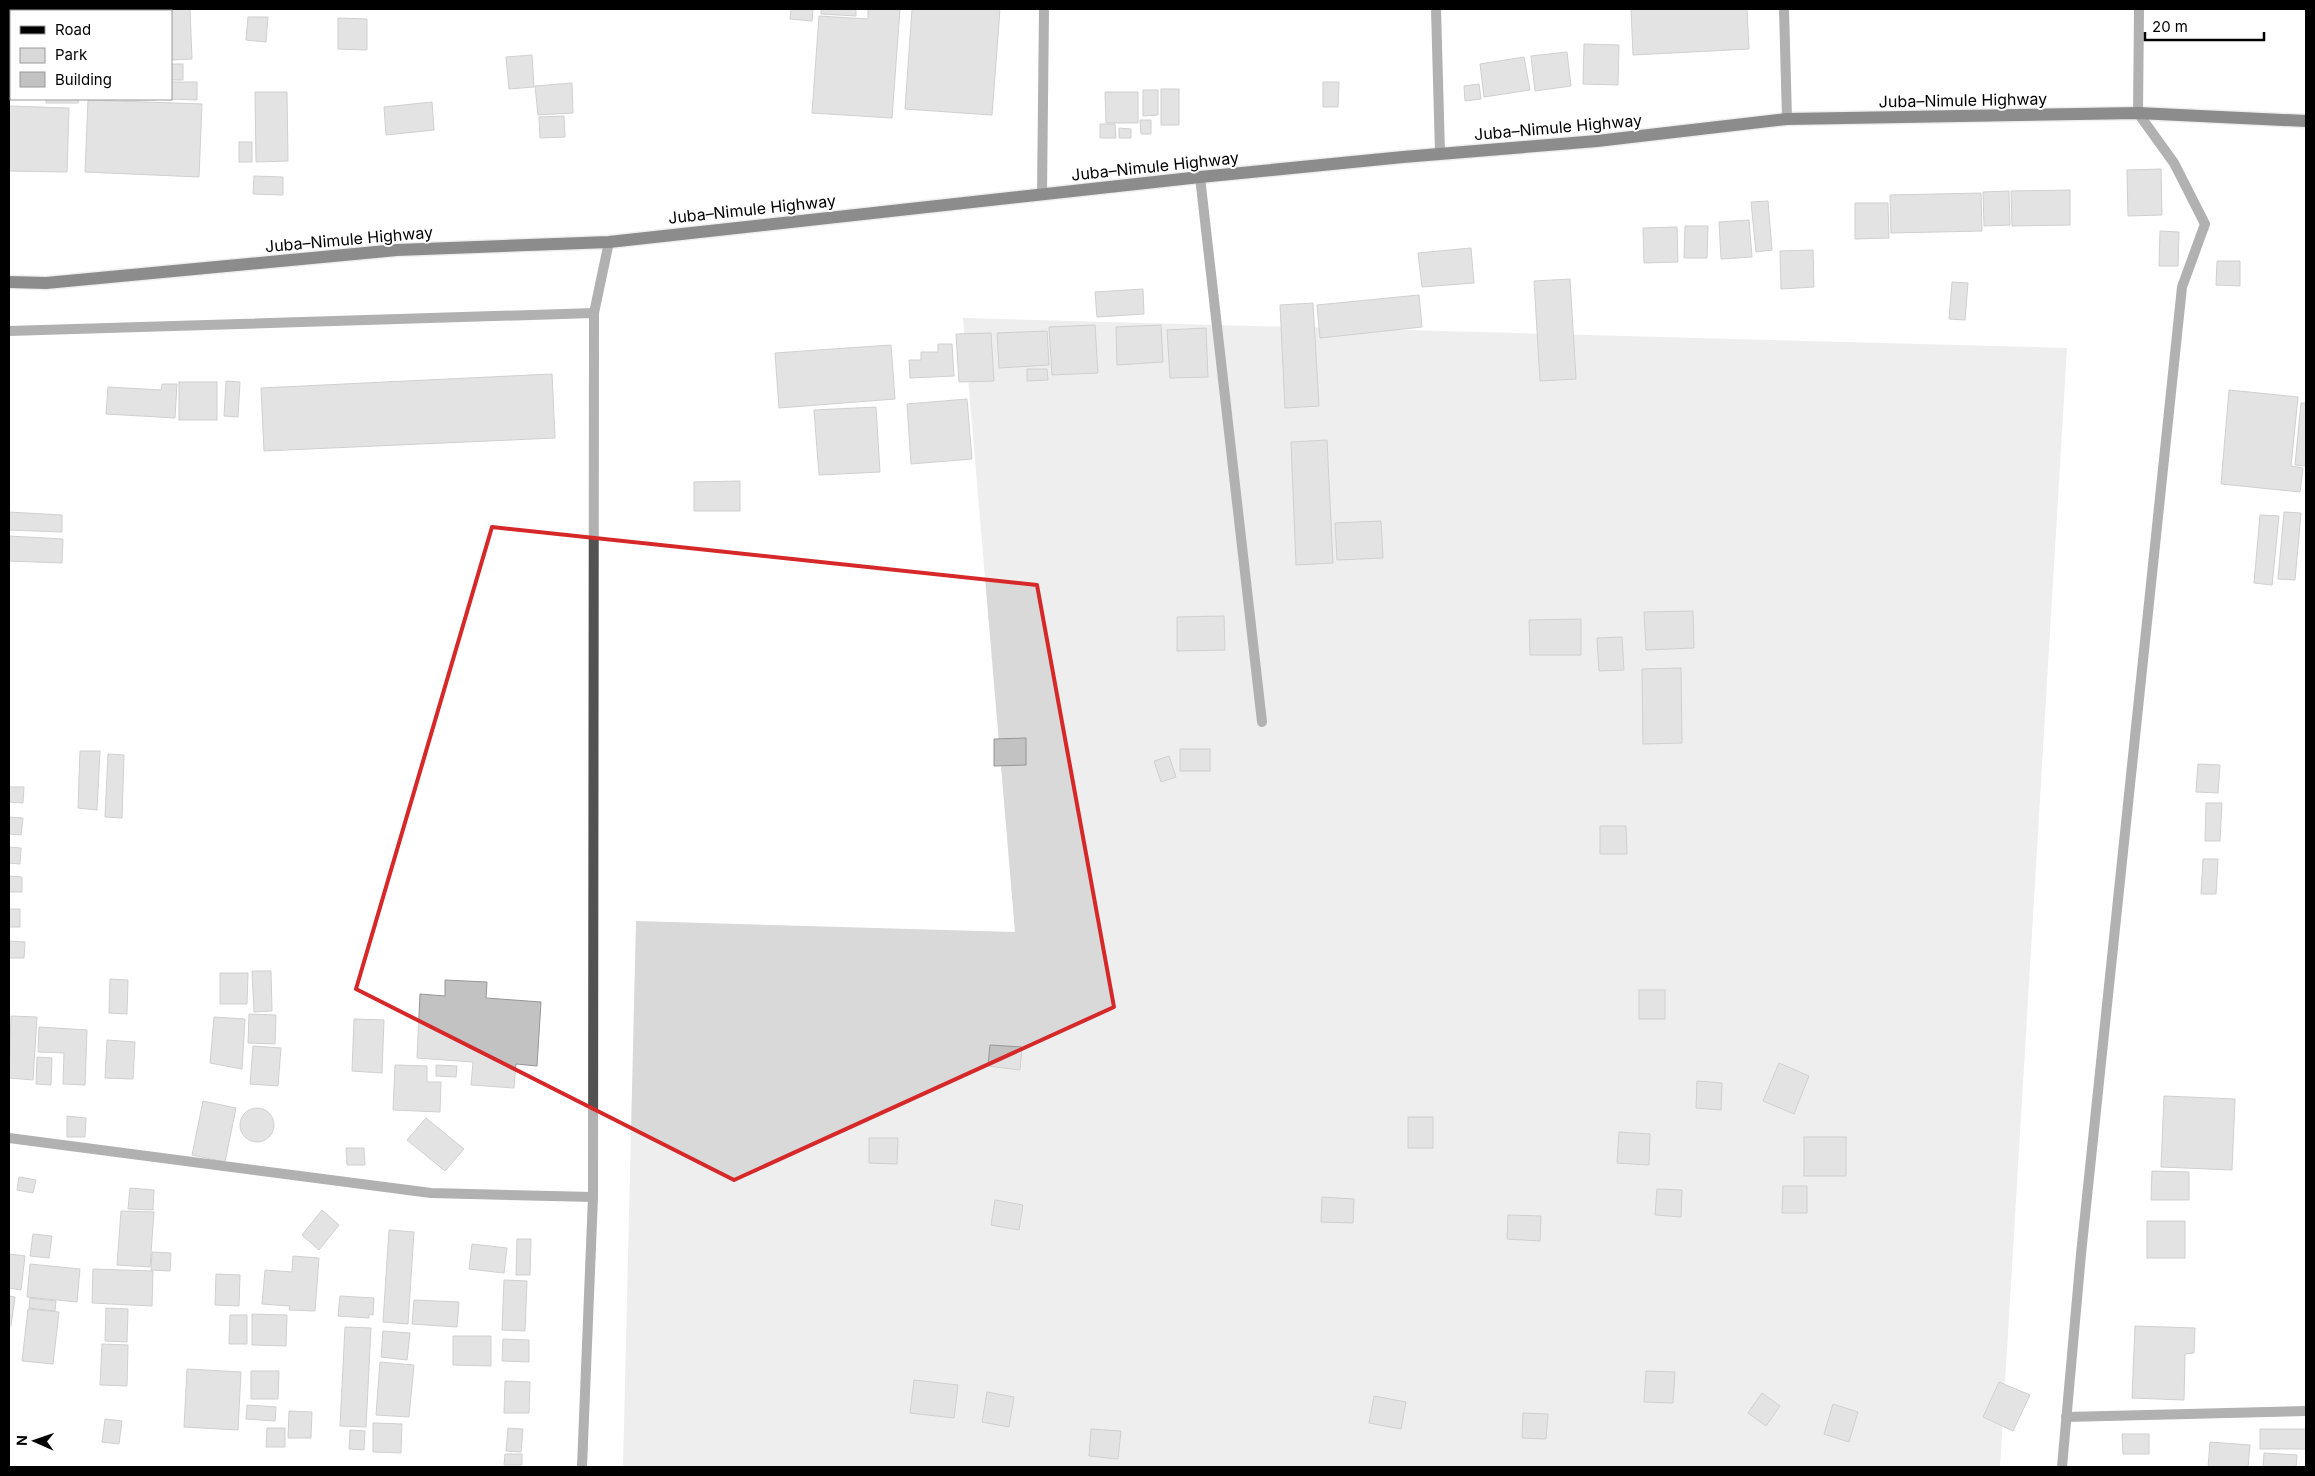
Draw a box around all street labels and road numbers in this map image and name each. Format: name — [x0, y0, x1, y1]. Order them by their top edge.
street label: Juba–Nimule Highway — [1879, 89, 2047, 111]
street label: Juba–Nimule Highway — [1473, 110, 1643, 144]
street label: Juba–Nimule Highway — [1070, 147, 1240, 185]
street label: Juba–Nimule Highway — [667, 190, 837, 228]
street label: Juba–Nimule Highway — [264, 222, 434, 256]

